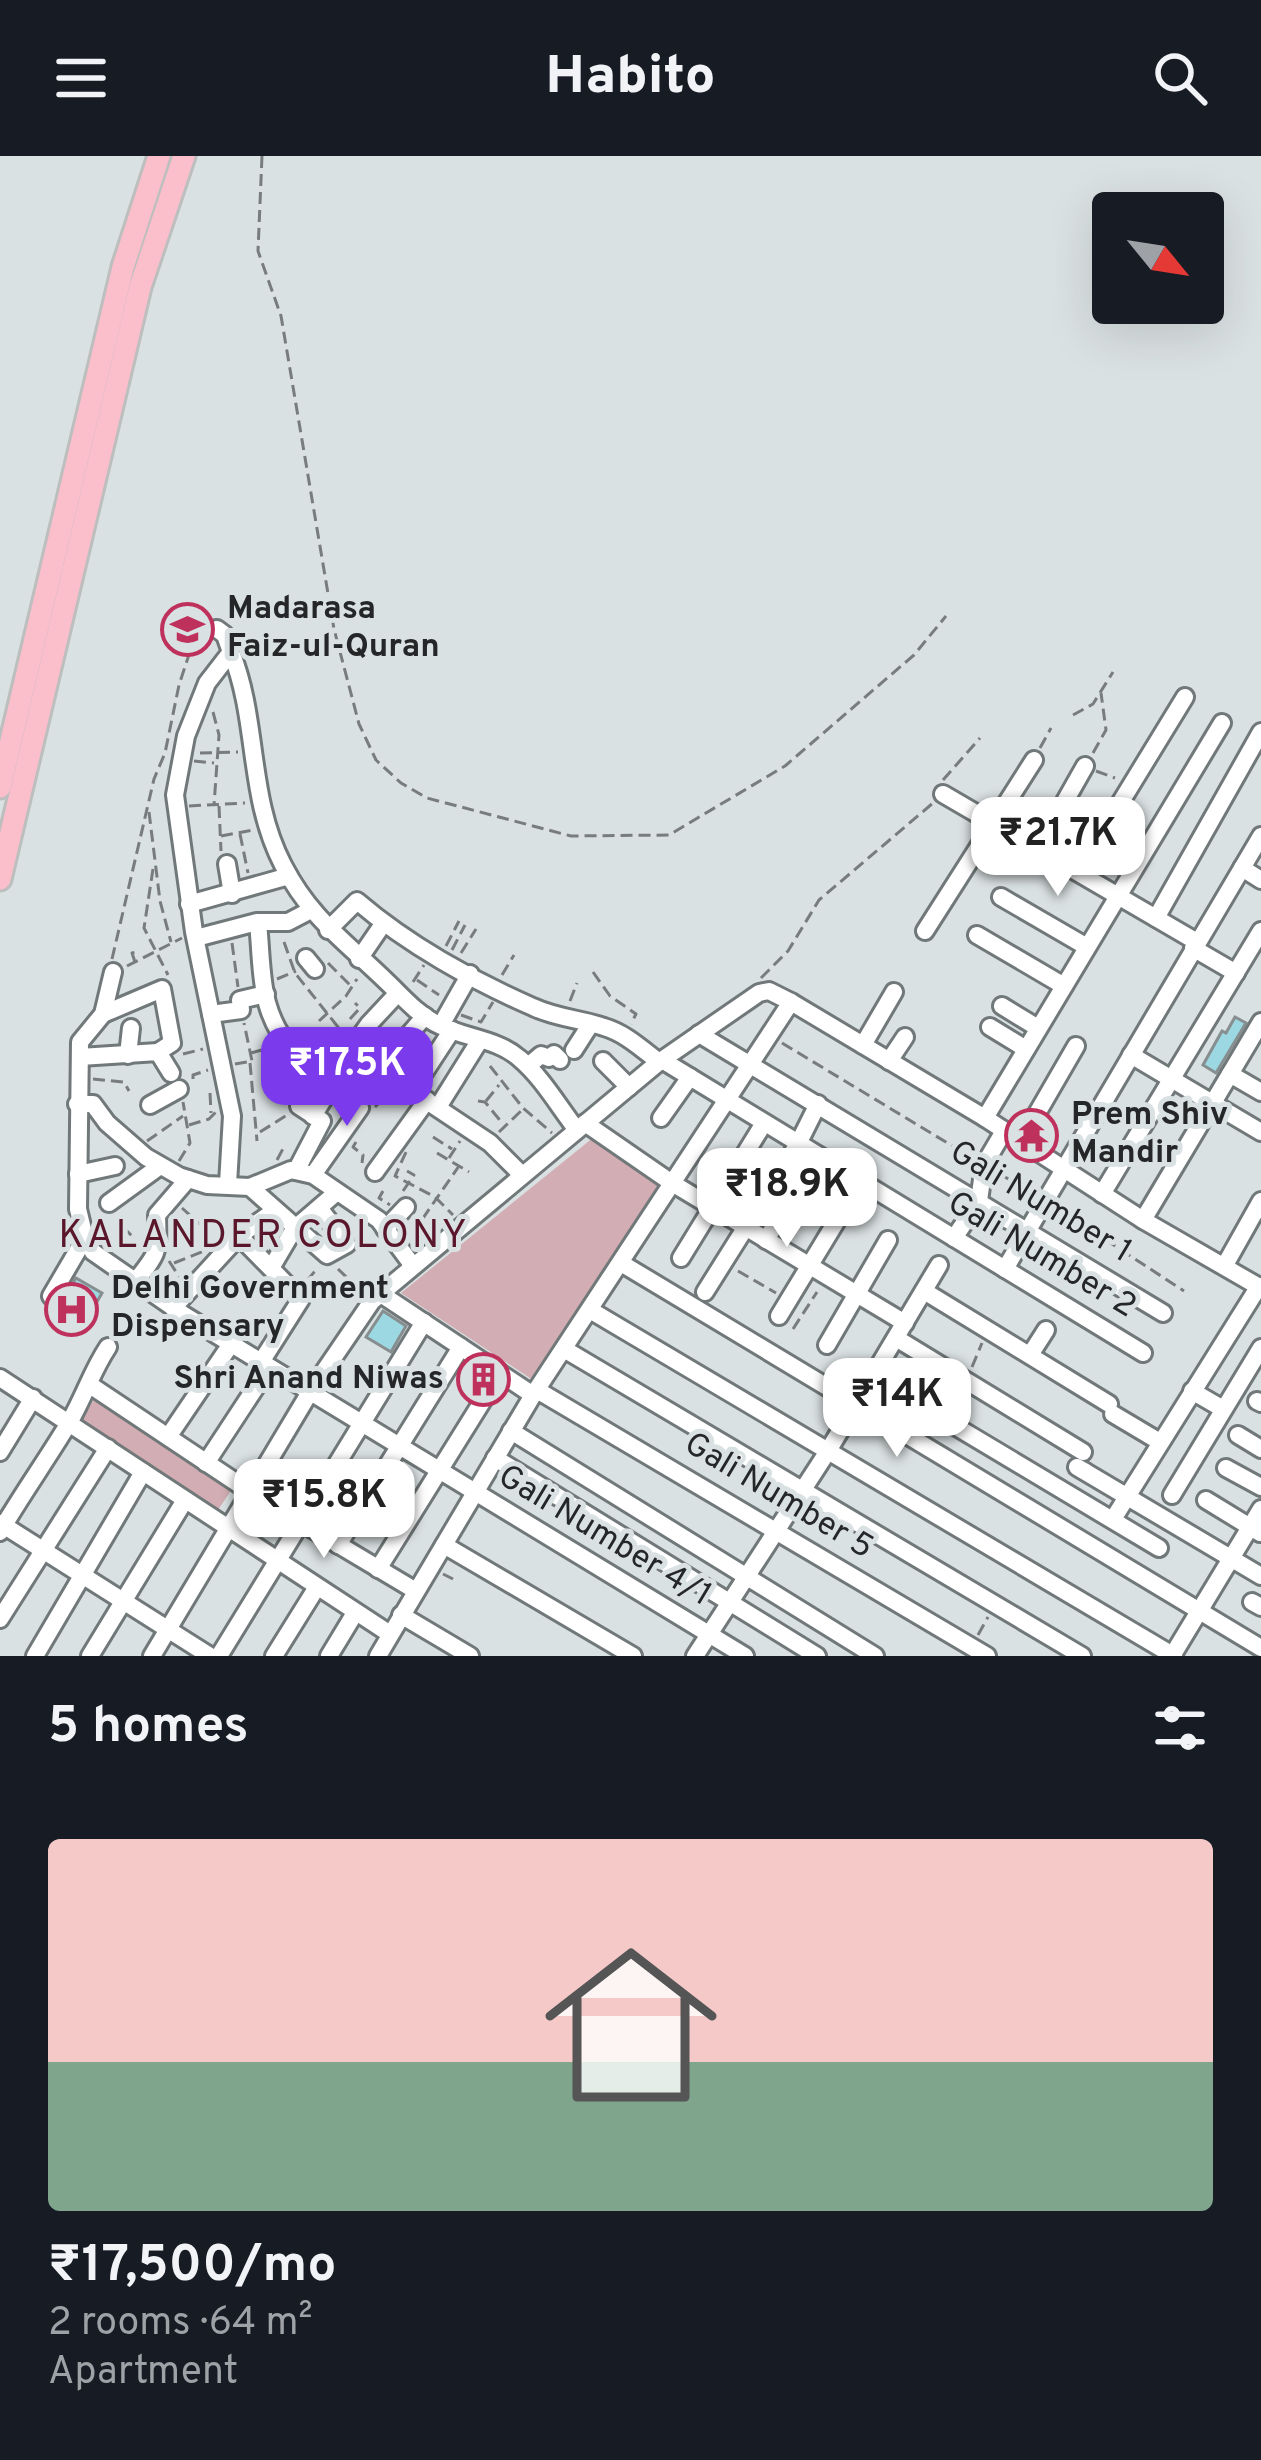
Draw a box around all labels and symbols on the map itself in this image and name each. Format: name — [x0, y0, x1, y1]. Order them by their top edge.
north arrow — [1092, 192, 1224, 324]
place label: Madarasa Faiz-ul-Quran — [227, 589, 440, 669]
school or university icon: Madarasa Faiz-ul-Quran — [160, 601, 216, 657]
pin: ₹21.7K — [960, 797, 1156, 899]
pin: ₹17.5K — [249, 1027, 445, 1129]
place label: Prem Shiv Mandir — [1071, 1095, 1228, 1175]
temple icon: Prem Shiv Mandir — [1004, 1107, 1060, 1163]
street label: Gali Number 1 — [941, 1132, 1139, 1274]
pin: ₹18.9K — [689, 1148, 885, 1250]
street label: Gali Number 2 — [939, 1183, 1143, 1329]
district label: KALANDER COLONY — [58, 1213, 470, 1262]
place label: Delhi Government Dispensary — [111, 1269, 389, 1349]
hospital icon: Delhi Government Dispensary — [44, 1281, 100, 1337]
building icon: Shri Anand Niwas — [455, 1352, 511, 1408]
pin: ₹14K — [826, 1358, 968, 1460]
place label: Shri Anand Niwas — [173, 1359, 444, 1401]
street label: Gali Number 5 — [676, 1424, 880, 1570]
street label: Gali Number 4/1 — [490, 1457, 718, 1617]
pin: ₹15.8K — [226, 1459, 422, 1561]

